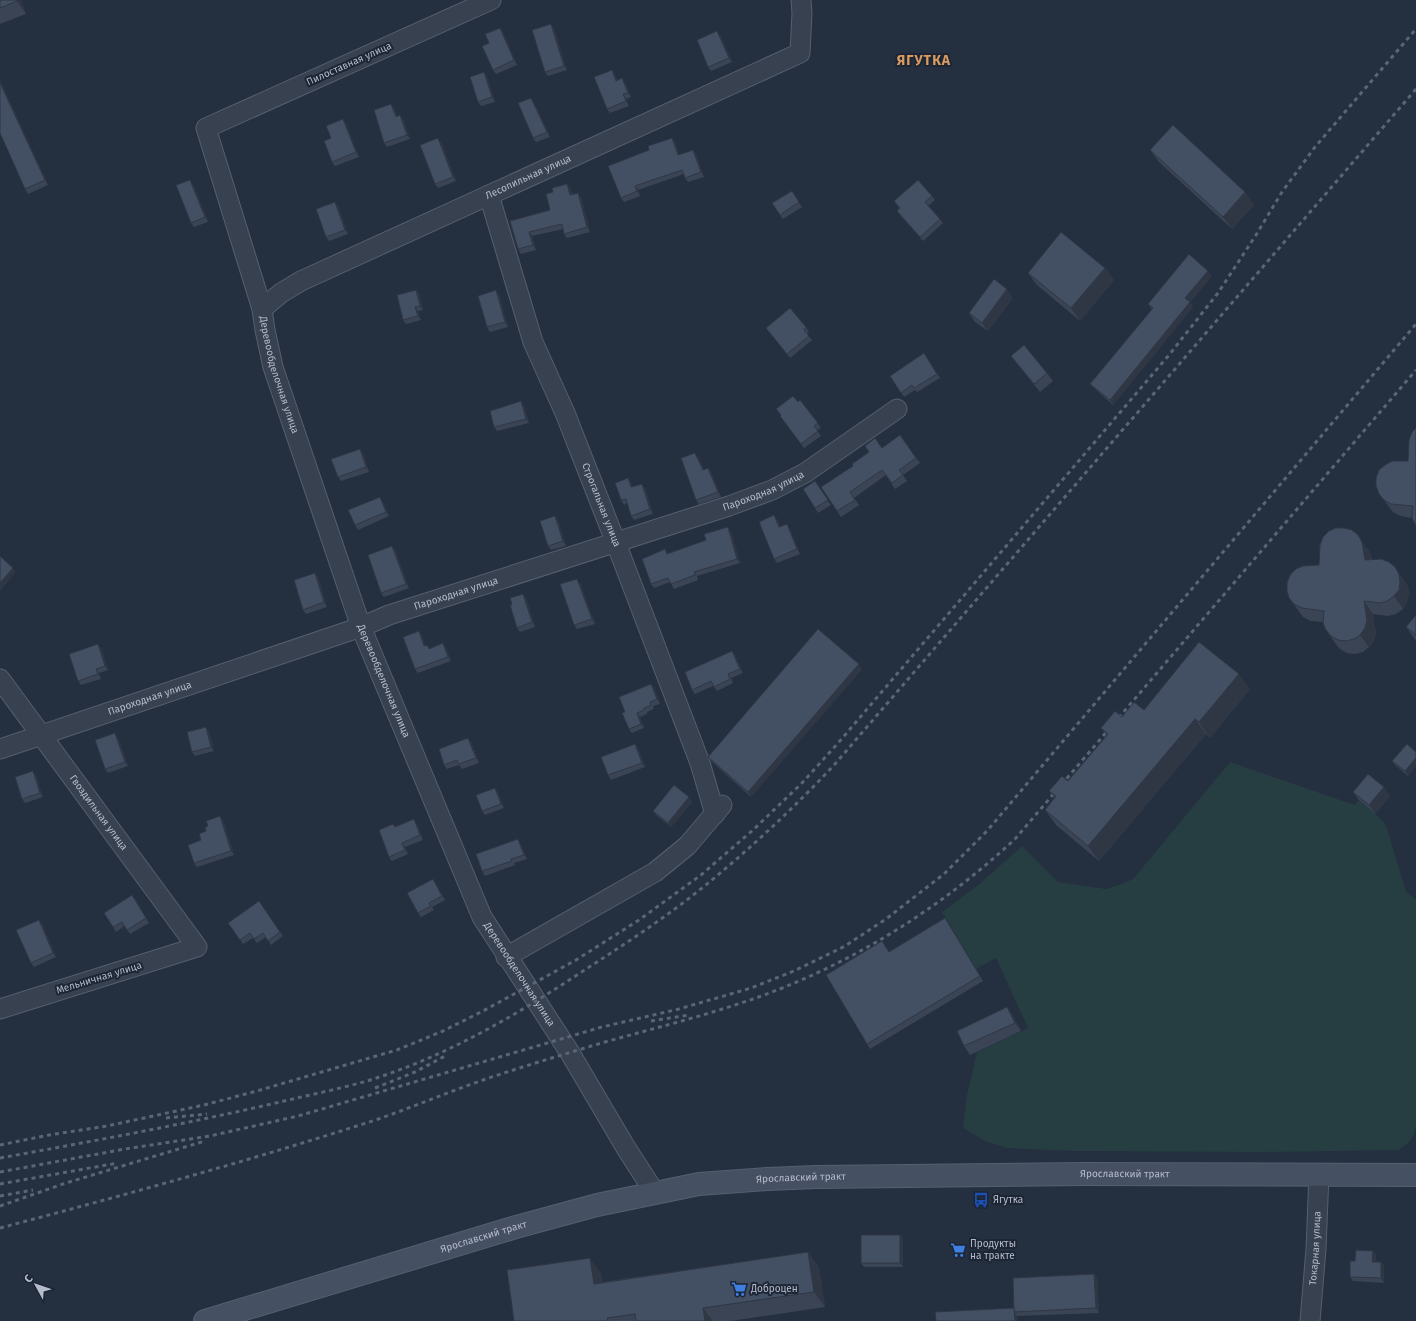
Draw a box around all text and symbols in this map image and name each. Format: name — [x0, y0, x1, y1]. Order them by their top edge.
street label: Пилоставная улица — [305, 40, 393, 88]
district label: ЯГУТКА — [897, 52, 951, 69]
street label: Лесопильная улица — [484, 152, 573, 202]
street label: Деревообделочная улица — [257, 314, 301, 435]
street label: Строгальная улица — [579, 461, 623, 549]
street label: Пароходная улица — [721, 469, 806, 514]
street label: Пароходная улица — [413, 574, 500, 613]
street label: Деревообделочная улица — [354, 622, 412, 739]
street label: Пароходная улица — [106, 679, 193, 718]
street label: Гвоздильная улица — [67, 773, 130, 853]
street label: Деревообделочная улица — [481, 919, 557, 1029]
street label: Мельничная улица — [55, 959, 143, 997]
street label: Ярославский тракт — [1080, 1168, 1170, 1180]
street label: Ярославский тракт — [756, 1171, 846, 1186]
bus stop icon: Ягутка — [972, 1191, 990, 1209]
place label: Ягутка — [993, 1194, 1023, 1206]
street label: Токарная улица — [1307, 1211, 1324, 1286]
street label: Ярославский тракт — [439, 1218, 529, 1256]
place label: Продукты на тракте — [970, 1238, 1016, 1262]
supermarket icon: Продукты на тракте — [949, 1241, 967, 1259]
north arrow — [16, 1265, 56, 1305]
text: С — [22, 1272, 36, 1285]
supermarket icon: Доброцен — [730, 1280, 748, 1298]
place label: Доброцен — [750, 1283, 798, 1295]

